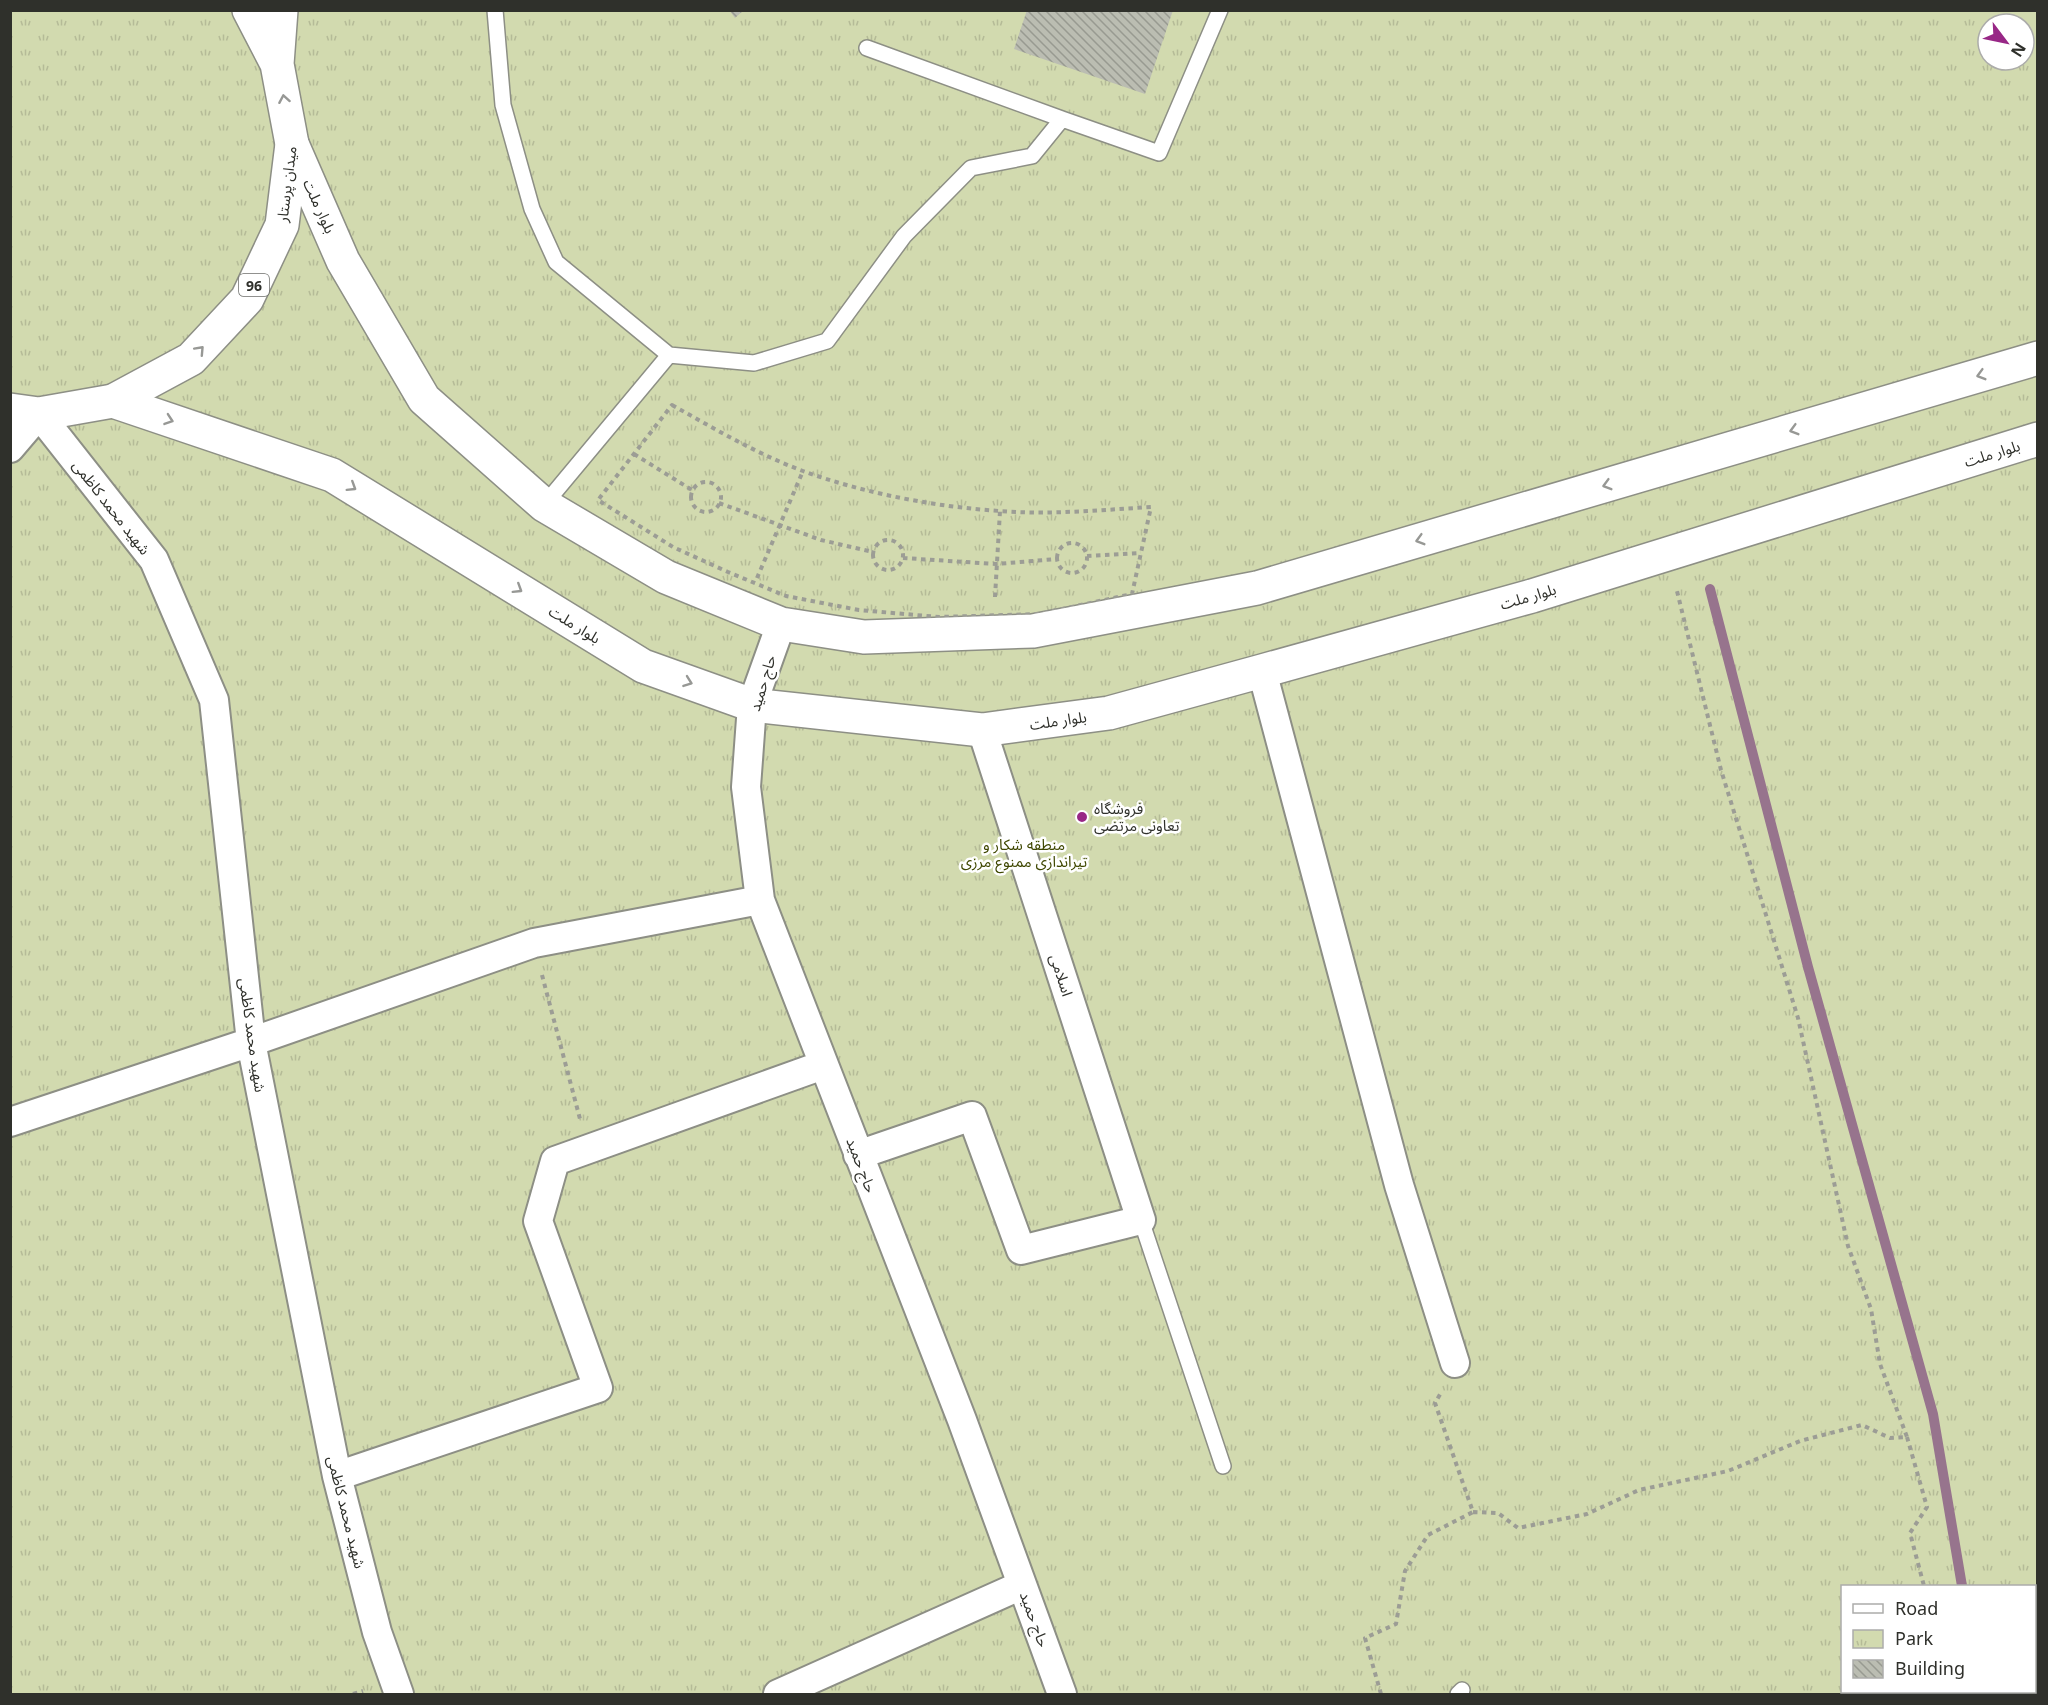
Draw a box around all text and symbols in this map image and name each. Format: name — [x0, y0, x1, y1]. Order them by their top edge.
north arrow — [1976, 12, 2036, 72]
text: N — [2006, 39, 2031, 61]
one-way arrow — [278, 94, 291, 104]
street label: میدان پرستار — [271, 145, 302, 224]
street label: بلوار ملت — [299, 176, 341, 236]
road number: 96 — [239, 274, 269, 296]
one-way arrow — [193, 346, 204, 356]
one-way arrow — [1976, 368, 1987, 380]
one-way arrow — [163, 413, 174, 425]
one-way arrow — [1789, 423, 1800, 435]
street label: بلوار ملت — [1962, 435, 2022, 471]
street label: شهید محمد کاظمی — [69, 455, 155, 559]
one-way arrow — [1602, 478, 1613, 490]
one-way arrow — [346, 479, 356, 491]
one-way arrow — [1415, 533, 1426, 545]
street label: بلوار ملت — [1498, 578, 1558, 614]
one-way arrow — [512, 581, 522, 593]
street label: بلوار ملت — [545, 600, 605, 648]
street label: حاج حمید — [744, 652, 783, 714]
one-way arrow — [682, 675, 693, 687]
street label: بلوار ملت — [1028, 706, 1088, 734]
place label: فروشگاه تعاونی مرتضی — [1094, 798, 1179, 835]
marker: فروشگاه تعاونی مرتضی — [1075, 810, 1089, 824]
park label: منطقه شکار و تیراندازی ممنوع مرزی — [961, 834, 1087, 874]
street label: اسلامی — [1046, 951, 1078, 999]
street label: شهید محمد کاظمی — [235, 977, 271, 1094]
street label: حاج حمید — [840, 1134, 882, 1197]
street label: شهید محمد کاظمی — [323, 1454, 371, 1571]
legend — [1841, 1585, 2036, 1693]
street label: حاج حمید — [1013, 1588, 1054, 1651]
text: Road — [1895, 1596, 1938, 1620]
text: Park — [1895, 1626, 1933, 1650]
text: Building — [1895, 1656, 1965, 1680]

